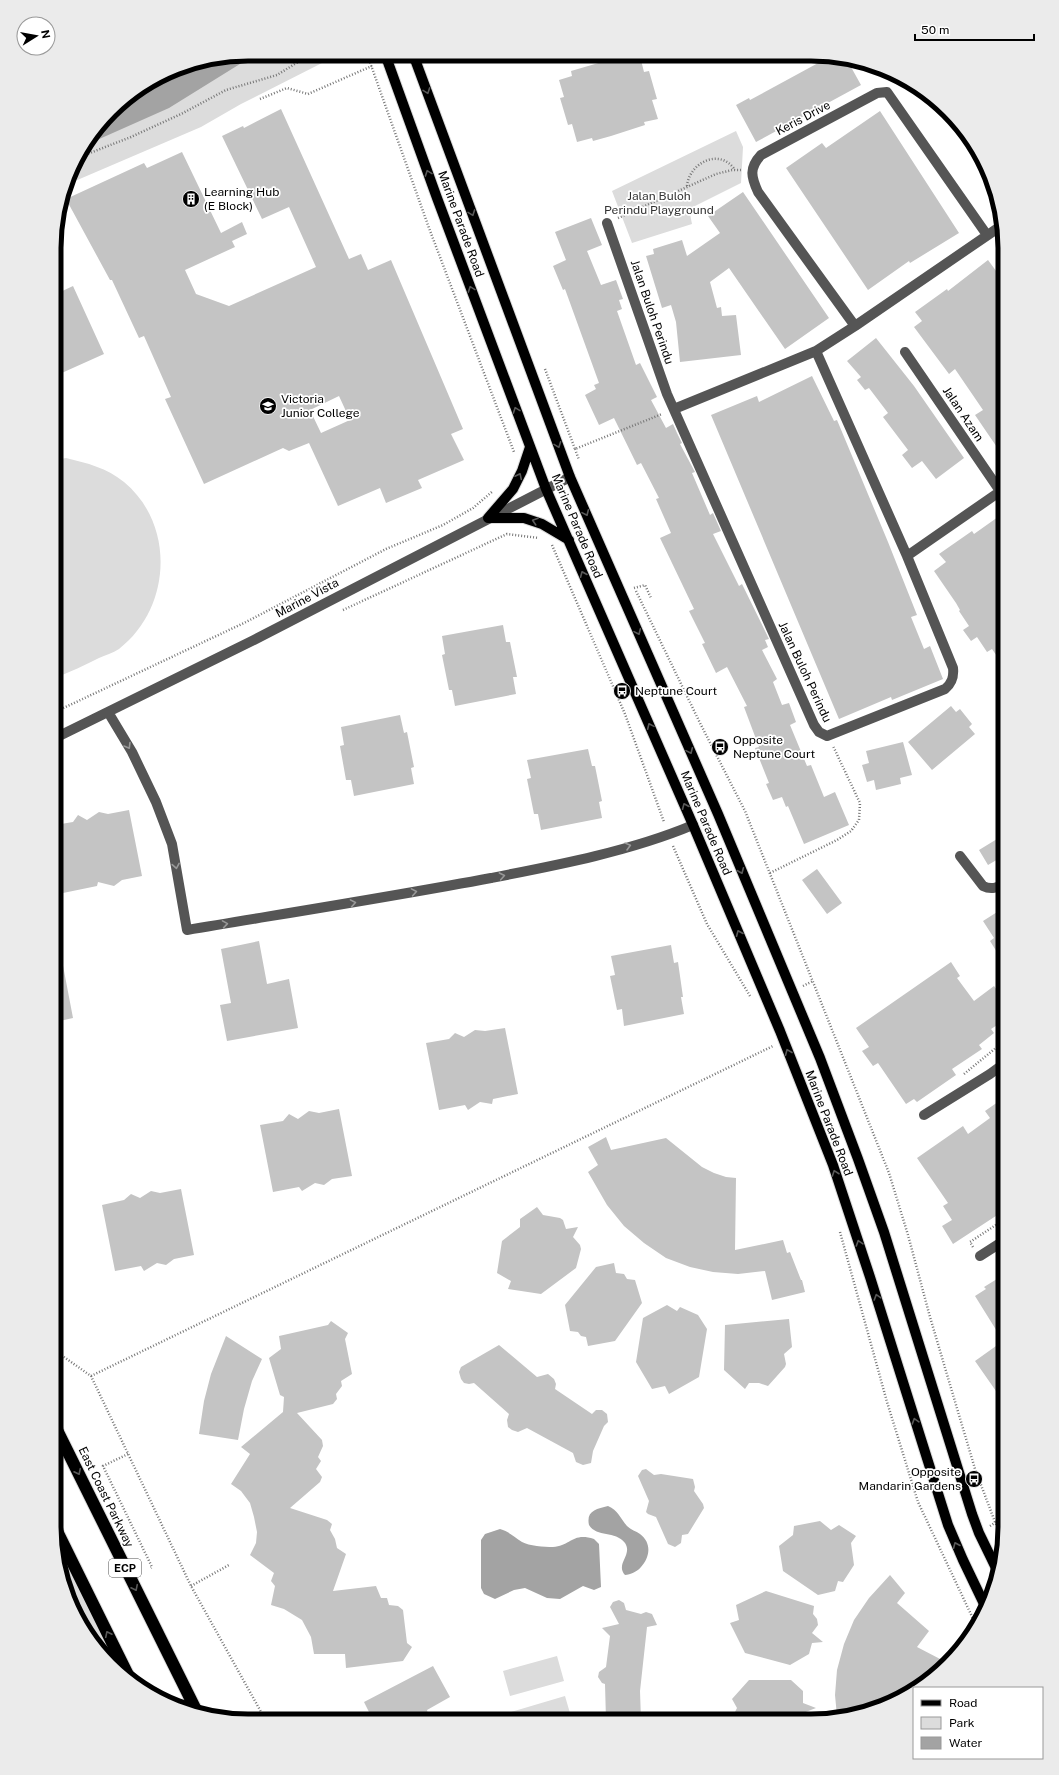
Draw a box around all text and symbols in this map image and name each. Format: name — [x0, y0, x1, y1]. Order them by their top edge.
north arrow — [16, 16, 56, 56]
scale bar — [915, 16, 1034, 42]
text: 50 m — [921, 23, 949, 37]
text: N — [39, 29, 53, 39]
one-way arrow — [422, 88, 430, 95]
street label: Keris Drive — [773, 98, 833, 138]
street label: Marine Parade Road — [435, 169, 487, 279]
one-way arrow — [424, 170, 432, 177]
place label: Learning Hub (E Block) — [204, 185, 279, 213]
building icon: Learning Hub (E Block) — [181, 189, 201, 209]
park label: Jalan Buloh Perindu Playground — [604, 189, 714, 217]
one-way arrow — [467, 210, 475, 217]
street label: Jalan Buloh Perindu — [628, 258, 676, 366]
one-way arrow — [467, 285, 475, 292]
street label: Jalan Azam — [940, 384, 986, 444]
place label: Victoria Junior College — [281, 392, 360, 420]
school or university icon: Victoria Junior College — [258, 396, 278, 416]
one-way arrow — [512, 407, 521, 414]
one-way arrow — [554, 442, 562, 449]
one-way arrow — [514, 472, 522, 480]
street label: Marine Parade Road — [549, 472, 605, 580]
one-way arrow — [581, 509, 589, 517]
one-way arrow — [531, 517, 538, 526]
one-way arrow — [580, 570, 588, 578]
street label: Marine Vista — [273, 576, 341, 620]
street label: Jalan Buloh Perindu — [776, 619, 834, 725]
one-way arrow — [633, 628, 641, 636]
bus stop icon: Neptune Court — [612, 681, 632, 701]
place label: Neptune Court — [635, 684, 717, 698]
one-way arrow — [647, 723, 655, 731]
place label: Opposite Neptune Court — [733, 733, 815, 761]
bus stop icon: Opposite Neptune Court — [710, 737, 730, 757]
one-way arrow — [124, 742, 131, 749]
one-way arrow — [685, 747, 693, 755]
street label: Marine Parade Road — [678, 769, 734, 877]
one-way arrow — [682, 803, 690, 810]
one-way arrow — [625, 842, 632, 851]
one-way arrow — [171, 863, 179, 869]
one-way arrow — [737, 867, 745, 874]
one-way arrow — [499, 872, 505, 880]
one-way arrow — [411, 888, 418, 897]
one-way arrow — [350, 899, 356, 908]
one-way arrow — [222, 920, 228, 928]
one-way arrow — [736, 930, 744, 938]
one-way arrow — [784, 1048, 792, 1055]
street label: Marine Parade Road — [802, 1068, 856, 1178]
one-way arrow — [831, 1169, 840, 1176]
one-way arrow — [855, 1240, 864, 1247]
one-way arrow — [873, 1294, 882, 1301]
one-way arrow — [911, 1418, 920, 1425]
street label: East Coast Parkway — [76, 1444, 137, 1550]
place label: Opposite Mandarin Gardens — [859, 1465, 961, 1493]
one-way arrow — [73, 1467, 81, 1475]
bus stop icon: Opposite Mandarin Gardens — [964, 1469, 984, 1489]
one-way arrow — [953, 1541, 961, 1549]
road number: ECP — [109, 1559, 141, 1577]
one-way arrow — [130, 1584, 138, 1591]
one-way arrow — [105, 1631, 113, 1638]
legend — [913, 1687, 1043, 1759]
text: Road — [949, 1696, 977, 1710]
text: Park — [949, 1716, 975, 1730]
text: Water — [949, 1736, 983, 1750]

